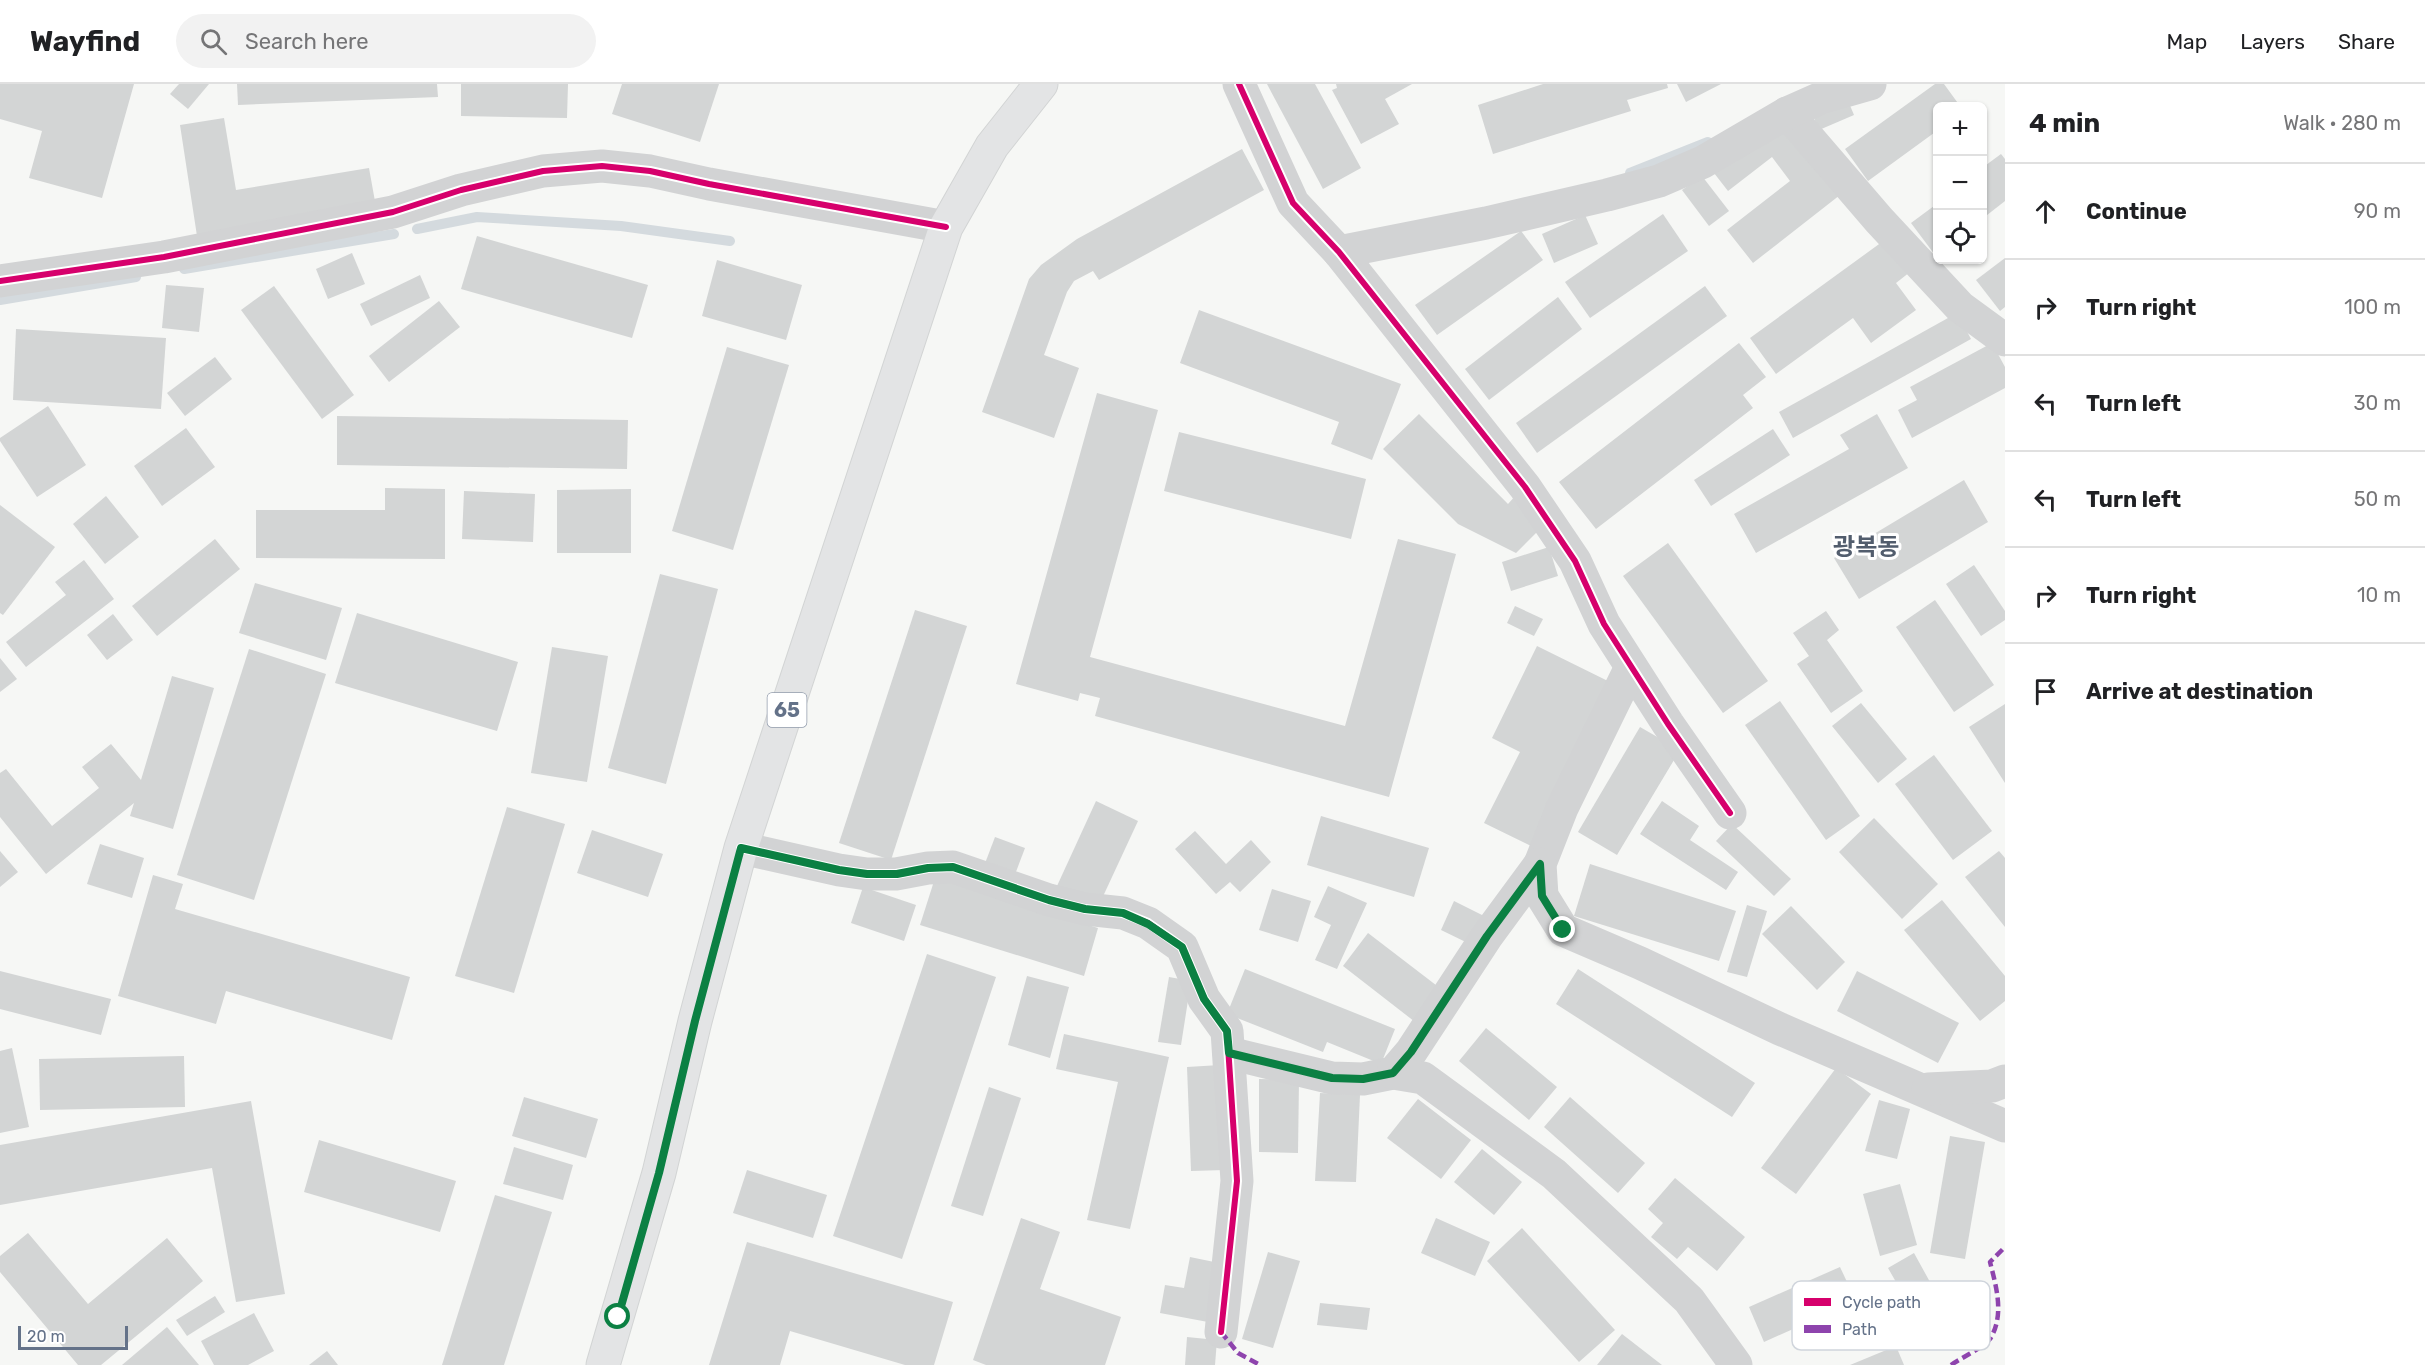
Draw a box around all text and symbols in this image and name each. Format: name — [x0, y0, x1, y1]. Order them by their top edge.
search box — [176, 14, 596, 68]
text: Wayfind — [30, 25, 140, 58]
icon: search — [197, 25, 230, 58]
text: Search here — [245, 28, 369, 55]
text: Map — [2166, 29, 2207, 54]
text: Layers — [2240, 29, 2305, 54]
text: Share — [2338, 29, 2395, 54]
map controls — [1933, 102, 1987, 264]
button: + — [1933, 102, 1987, 156]
text: 4 min — [2029, 108, 2100, 139]
text: Walk · 280 m — [2283, 111, 2401, 135]
button: − — [1933, 156, 1987, 210]
icon: ahead — [2029, 195, 2062, 228]
text: Continue — [2086, 198, 2187, 225]
text: 90 m — [2354, 199, 2401, 223]
button: locate — [1933, 210, 1987, 264]
icon: right — [2029, 291, 2062, 324]
text: Turn right — [2086, 294, 2196, 321]
text: 100 m — [2344, 295, 2401, 319]
icon: left — [2029, 387, 2062, 420]
text: Turn left — [2086, 390, 2181, 417]
text: 30 m — [2354, 391, 2401, 415]
icon: left — [2029, 483, 2062, 516]
text: Turn left — [2086, 486, 2181, 513]
text: 50 m — [2354, 487, 2401, 511]
district label: 광복동 — [1833, 533, 1899, 561]
icon: right — [2029, 579, 2062, 612]
text: Turn right — [2086, 582, 2196, 609]
text: 10 m — [2357, 583, 2401, 607]
icon: arrive — [2029, 675, 2062, 708]
text: Arrive at destination — [2086, 678, 2313, 705]
road number: 65 — [768, 693, 806, 727]
route end — [1549, 916, 1575, 942]
legend — [1792, 1281, 1990, 1350]
text: Cycle path — [1842, 1293, 1921, 1312]
route start — [604, 1303, 630, 1329]
text: Path — [1842, 1320, 1877, 1339]
scale bar — [18, 1323, 128, 1350]
text: 20 m — [27, 1327, 65, 1346]

